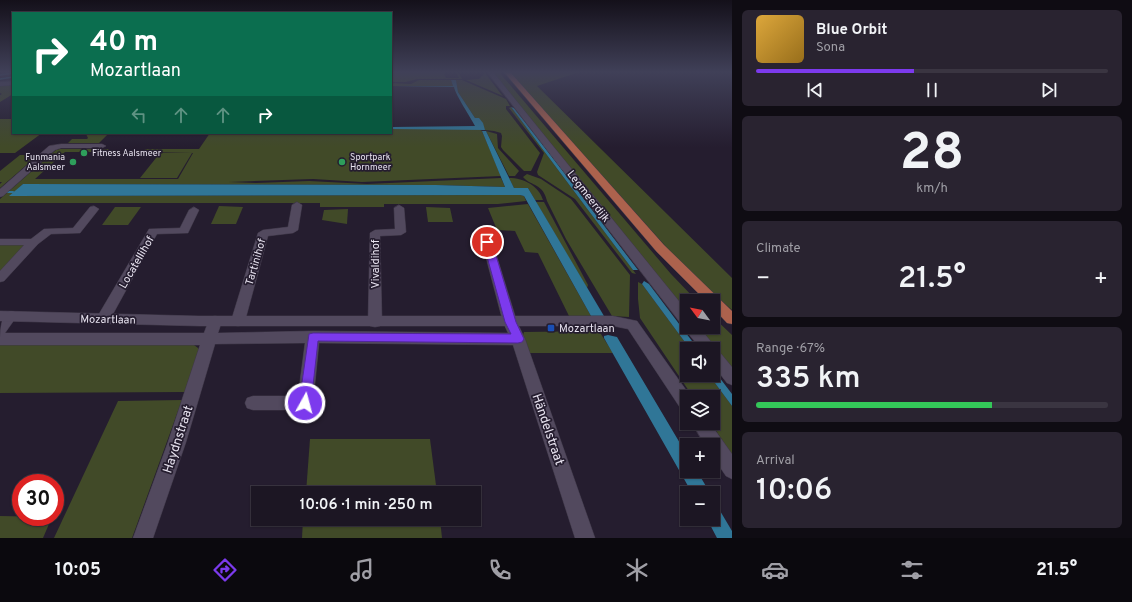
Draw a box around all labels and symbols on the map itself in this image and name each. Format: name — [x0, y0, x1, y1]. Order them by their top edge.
marker: Fitness Aalsmeer — [79, 148, 89, 158]
place label: Fitness Aalsmeer — [92, 148, 162, 159]
place label: Funmania Aalsmeer — [25, 152, 65, 173]
place label: Sportpark Hornmeer — [350, 152, 392, 173]
marker: Funmania Aalsmeer — [68, 157, 78, 167]
marker: Sportpark Hornmeer — [337, 157, 347, 167]
street label: Legmeerdijk — [564, 168, 613, 226]
pin — [470, 225, 504, 259]
street label: Locatellihof — [116, 234, 158, 291]
street label: Tartinihof — [243, 237, 269, 287]
street label: Vivaldihof — [369, 239, 383, 289]
north arrow — [680, 294, 720, 334]
street label: Mozartlaan — [80, 313, 136, 327]
place label: Mozartlaan — [559, 322, 615, 336]
marker: Mozartlaan — [546, 323, 556, 333]
position arrow — [284, 382, 326, 424]
street label: Händelstraat — [527, 392, 567, 468]
street label: Haydnstraat — [160, 404, 197, 476]
speed limit sign: 30 — [12, 474, 64, 526]

